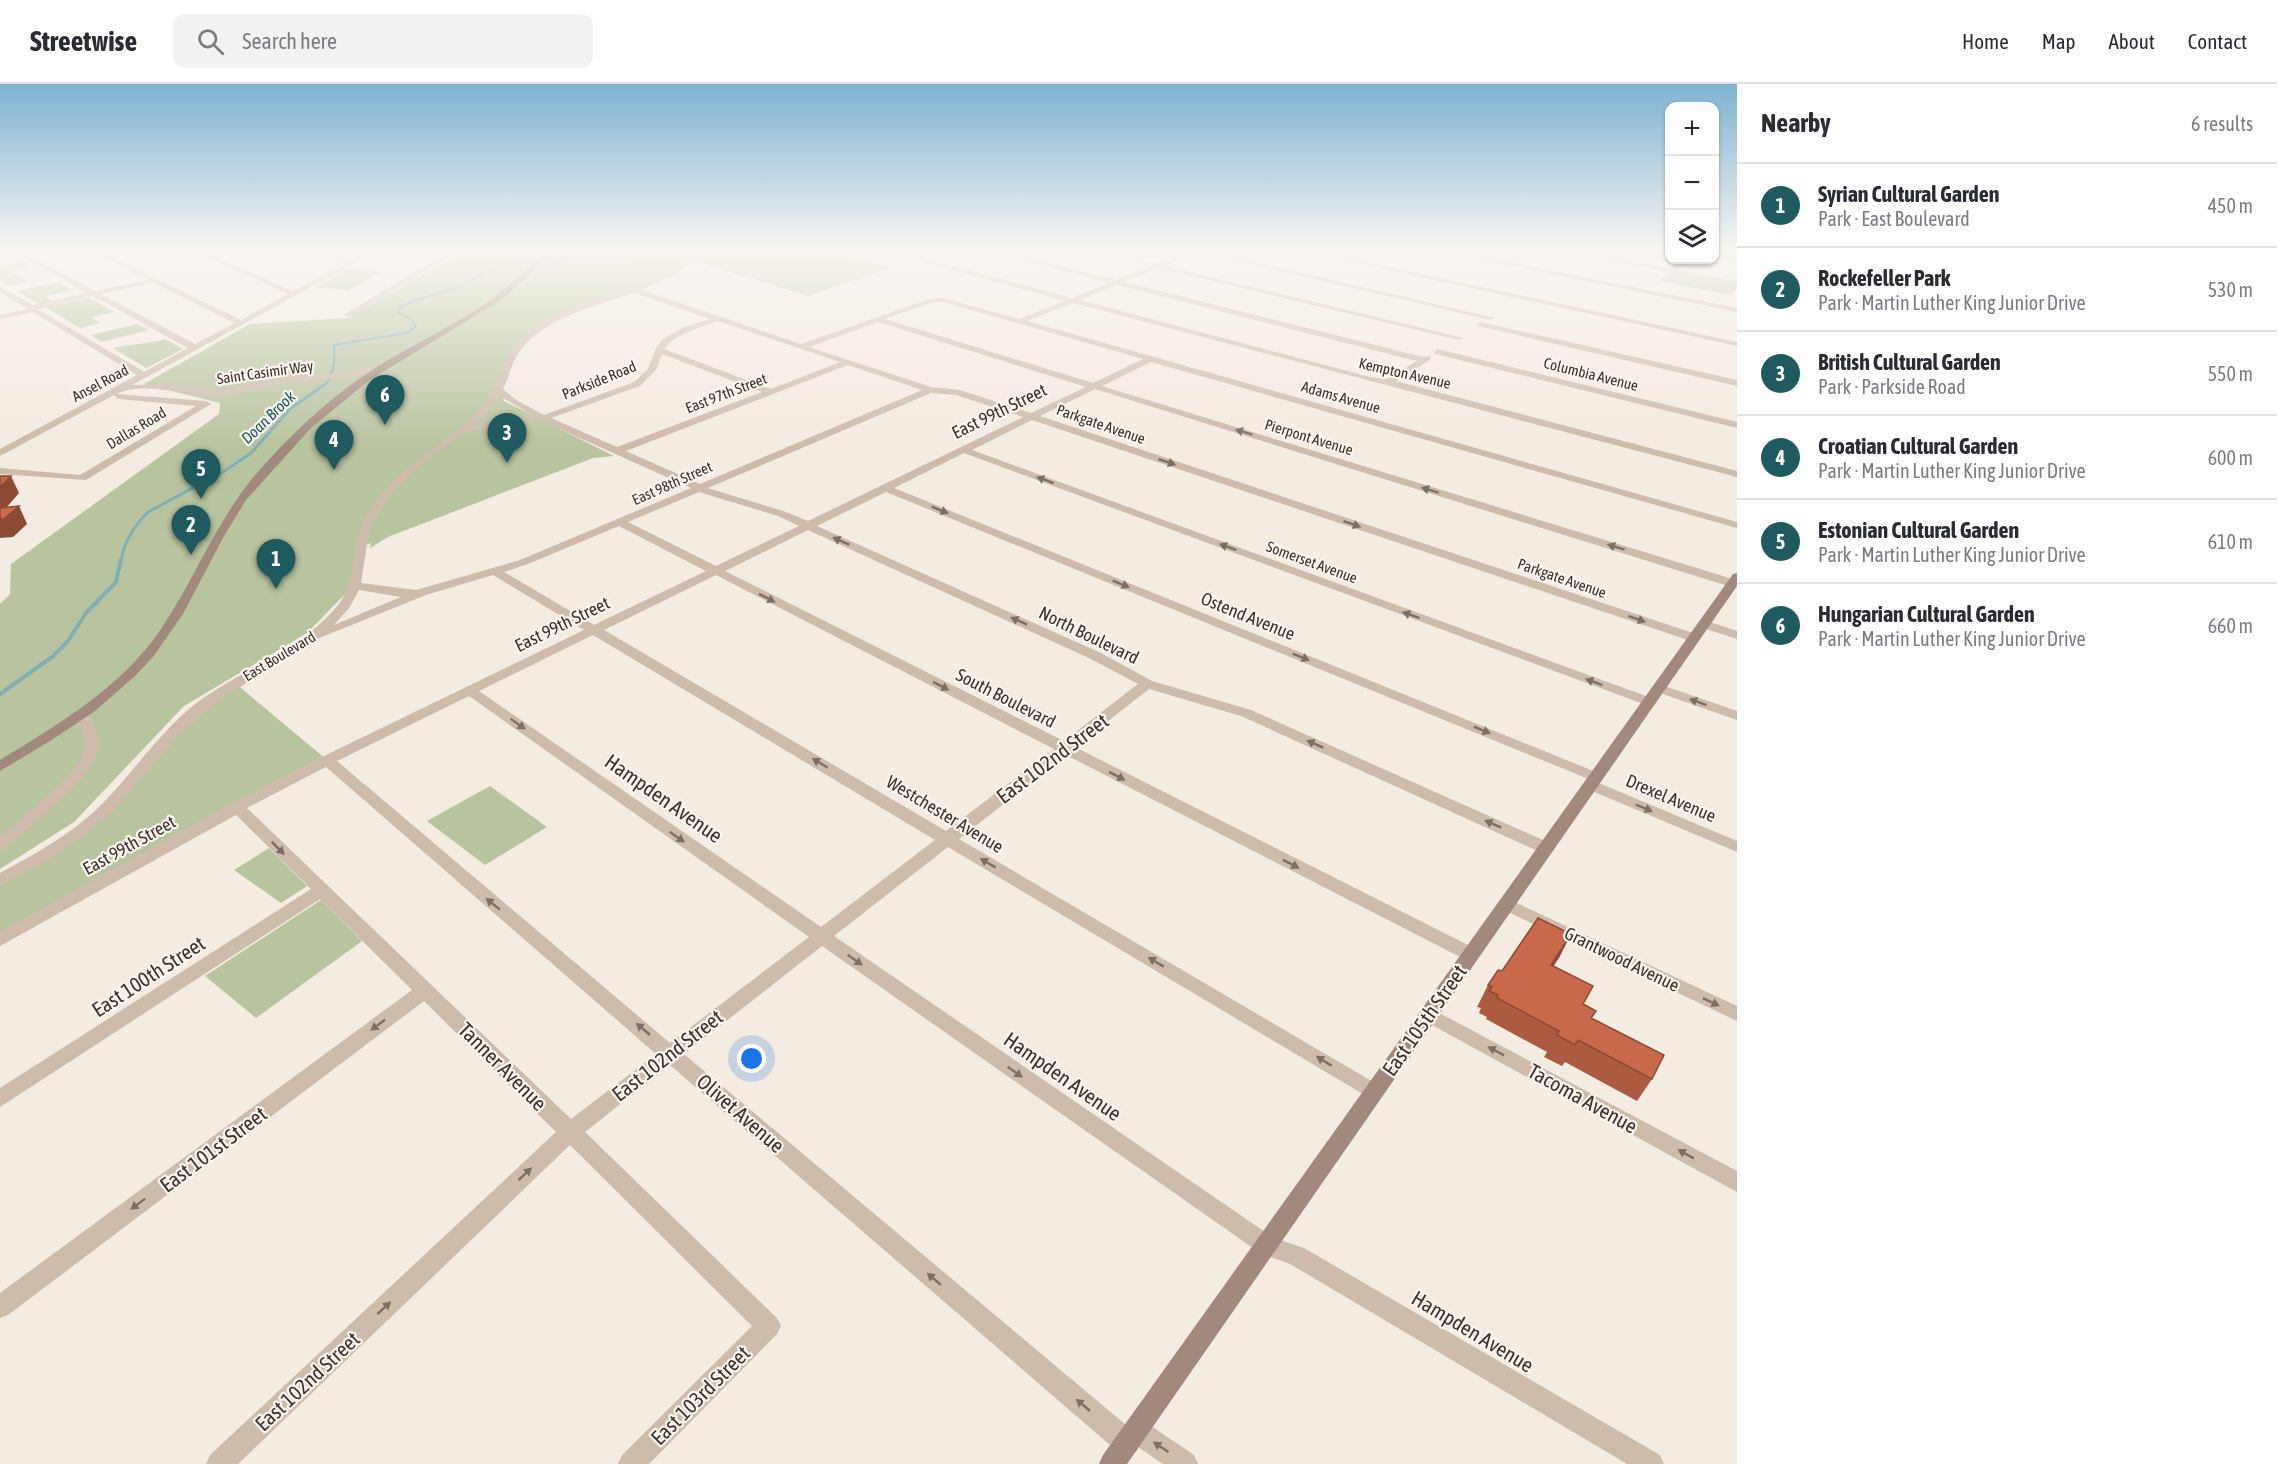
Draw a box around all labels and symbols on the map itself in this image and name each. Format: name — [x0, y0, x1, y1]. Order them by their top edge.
street label: Kempton Avenue — [1357, 354, 1453, 392]
street label: Columbia Avenue — [1542, 354, 1640, 394]
street label: Saint Casimir Way — [216, 357, 314, 387]
street label: Parkside Road — [559, 357, 639, 403]
street label: Ansel Road — [69, 361, 131, 405]
street label: East 97th Street — [683, 370, 769, 416]
pin: 6 — [366, 376, 404, 425]
street label: Adams Avenue — [1300, 378, 1383, 416]
street label: East 99th Street — [948, 379, 1050, 443]
water label: Doan Brook — [237, 386, 299, 447]
street label: Parkgate Avenue — [1054, 401, 1148, 447]
street label: Dallas Road — [103, 404, 169, 452]
pin: 3 — [488, 414, 526, 463]
street label: Pierpont Avenue — [1263, 416, 1355, 458]
pin: 4 — [314, 420, 354, 470]
one-way arrow — [1235, 427, 1253, 436]
pin: 5 — [182, 450, 220, 499]
street label: East 98th Street — [629, 458, 715, 508]
one-way arrow — [1158, 458, 1176, 467]
one-way arrow — [1036, 475, 1054, 484]
one-way arrow — [1421, 485, 1439, 494]
pin: 2 — [172, 506, 210, 555]
one-way arrow — [931, 506, 949, 515]
one-way arrow — [1343, 519, 1361, 529]
one-way arrow — [833, 537, 850, 546]
street label: Somerset Avenue — [1264, 538, 1360, 586]
pin: 1 — [256, 540, 296, 589]
one-way arrow — [1219, 542, 1237, 552]
one-way arrow — [1607, 542, 1625, 551]
street label: Parkgate Avenue — [1515, 555, 1609, 601]
one-way arrow — [1112, 579, 1130, 589]
street label: Ostend Avenue — [1198, 588, 1298, 644]
street label: East 99th Street — [511, 592, 613, 656]
one-way arrow — [758, 592, 776, 602]
street label: North Boulevard — [1036, 602, 1142, 668]
one-way arrow — [1402, 609, 1420, 619]
one-way arrow — [1628, 615, 1646, 624]
one-way arrow — [1011, 617, 1028, 626]
street label: East Boulevard — [240, 628, 318, 684]
one-way arrow — [1292, 653, 1310, 662]
street label: South Boulevard — [953, 664, 1059, 732]
one-way arrow — [1585, 677, 1603, 686]
one-way arrow — [932, 681, 949, 691]
one-way arrow — [1689, 697, 1707, 707]
street label: East 102nd Street — [991, 708, 1113, 808]
one-way arrow — [510, 718, 526, 729]
one-way arrow — [1473, 726, 1491, 735]
one-way arrow — [1305, 739, 1323, 749]
street label: Hampden Avenue — [601, 749, 727, 847]
one-way arrow — [812, 758, 828, 769]
street label: Drexel Avenue — [1623, 770, 1719, 826]
street label: Westchester Avenue — [883, 771, 1007, 857]
one-way arrow — [1109, 771, 1126, 780]
one-way arrow — [1635, 803, 1653, 813]
street label: East 99th Street — [79, 811, 179, 879]
one-way arrow — [1484, 819, 1501, 828]
one-way arrow — [669, 831, 685, 843]
one-way arrow — [271, 841, 286, 855]
one-way arrow — [980, 857, 996, 868]
one-way arrow — [1283, 859, 1300, 868]
one-way arrow — [485, 898, 501, 911]
street label: Grantwood Avenue — [1561, 922, 1683, 996]
street label: East 100th Street — [87, 931, 209, 1021]
one-way arrow — [846, 954, 862, 966]
one-way arrow — [1148, 956, 1164, 967]
street label: East 105th Street — [1377, 960, 1471, 1080]
one-way arrow — [1702, 997, 1719, 1006]
street label: East 102nd Street — [607, 1004, 727, 1106]
street label: Tanner Avenue — [454, 1017, 552, 1115]
one-way arrow — [371, 1019, 387, 1031]
one-way arrow — [635, 1022, 651, 1035]
street label: Hampden Avenue — [1000, 1027, 1126, 1125]
your location — [737, 1044, 766, 1073]
one-way arrow — [1487, 1046, 1504, 1056]
one-way arrow — [1316, 1056, 1332, 1067]
street label: Tacoma Avenue — [1524, 1058, 1642, 1138]
one-way arrow — [1006, 1066, 1022, 1078]
street label: Olivet Avenue — [692, 1069, 790, 1157]
street label: East 101st Street — [155, 1101, 271, 1197]
one-way arrow — [1677, 1149, 1694, 1159]
one-way arrow — [518, 1168, 532, 1182]
one-way arrow — [130, 1198, 145, 1210]
one-way arrow — [926, 1272, 942, 1285]
street label: Hampden Avenue — [1408, 1285, 1538, 1377]
one-way arrow — [376, 1302, 390, 1316]
street label: East 102nd Street — [250, 1327, 364, 1435]
street label: East 103rd Street — [646, 1341, 754, 1449]
one-way arrow — [1076, 1399, 1091, 1412]
one-way arrow — [1153, 1441, 1169, 1453]

